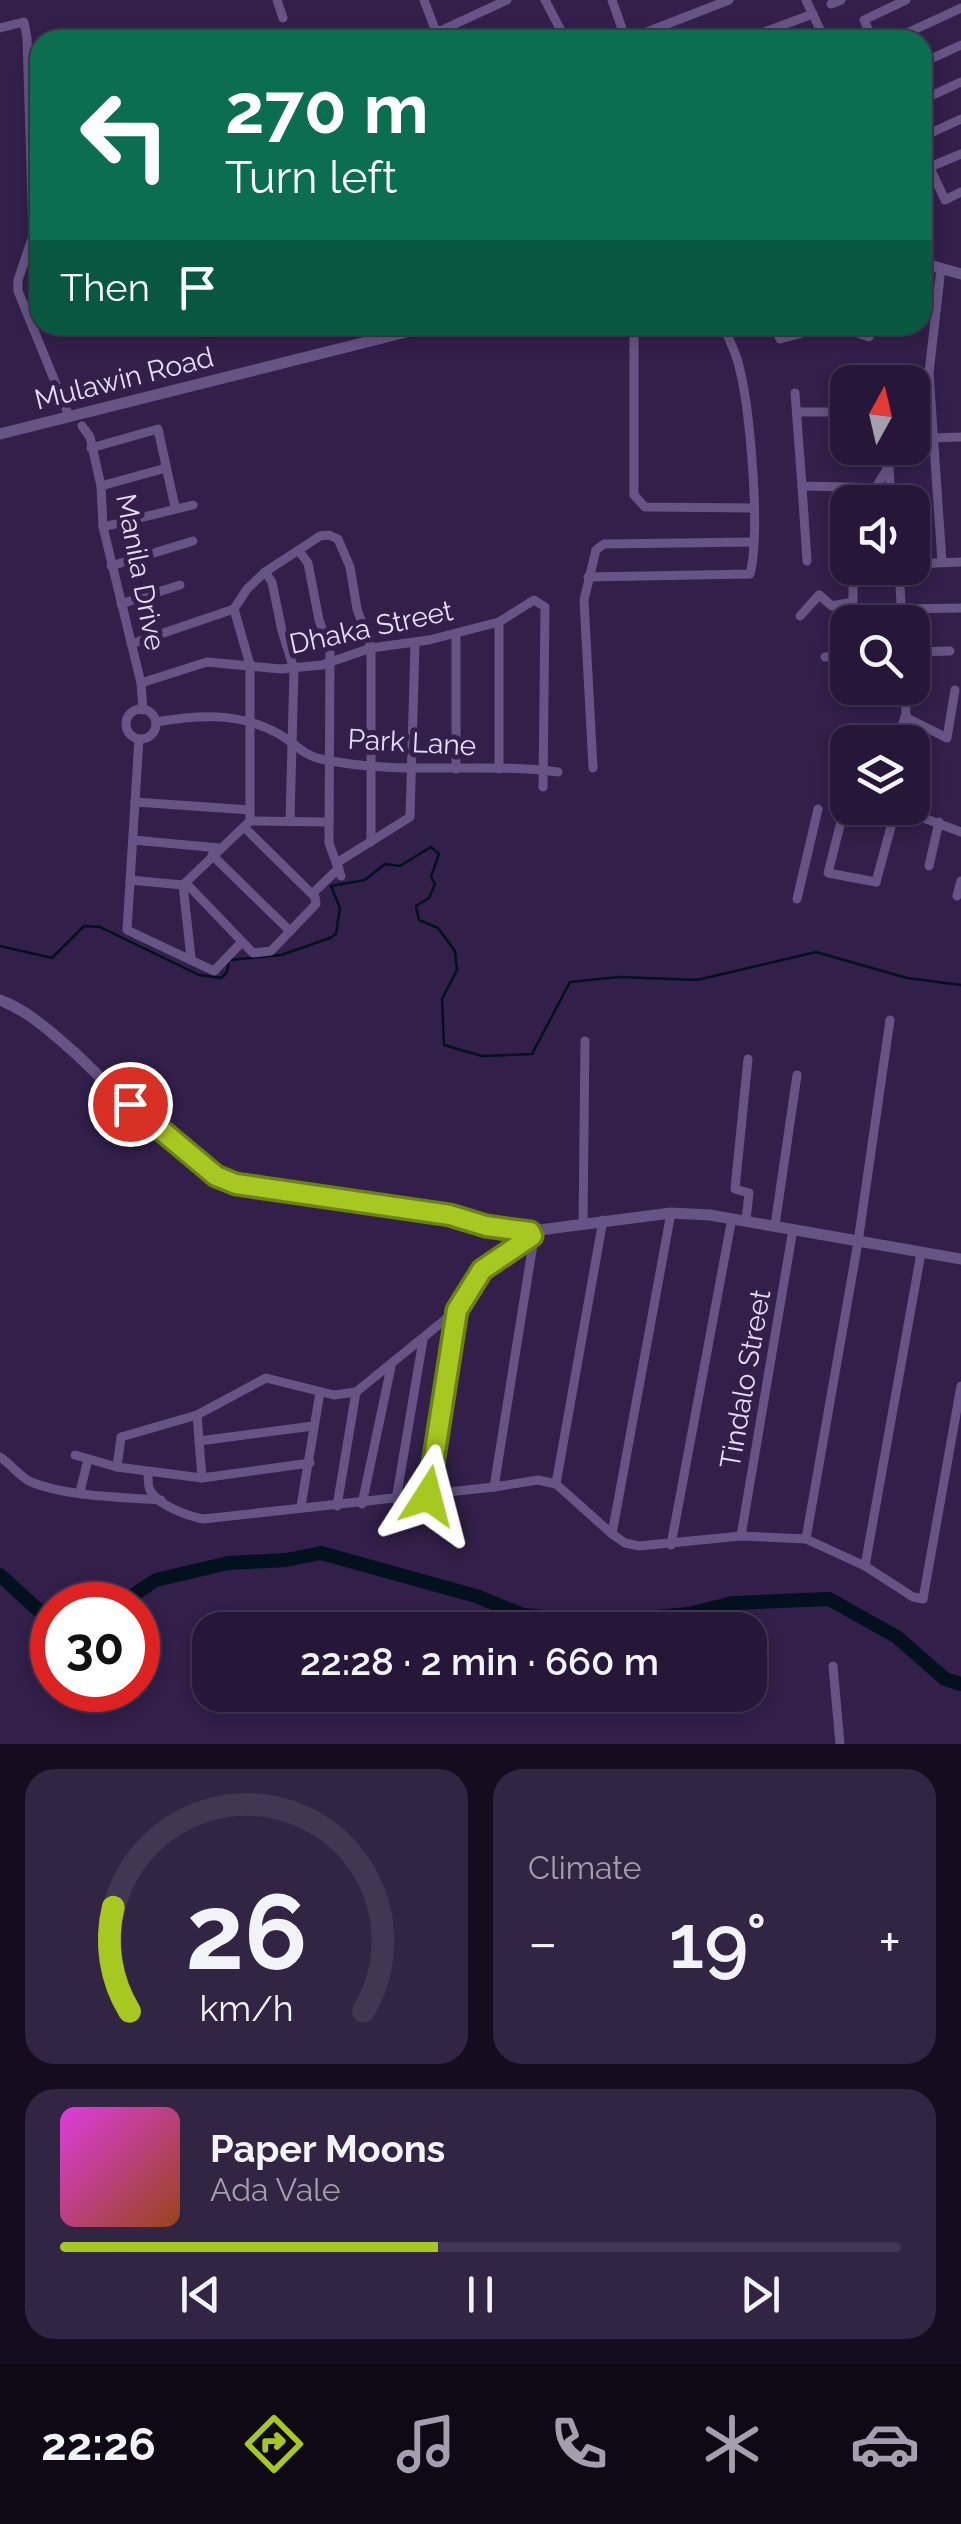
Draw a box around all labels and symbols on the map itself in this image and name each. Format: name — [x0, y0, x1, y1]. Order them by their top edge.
street label: Mulawin Road — [31, 340, 217, 417]
north arrow — [830, 365, 930, 465]
street label: Manila Drive — [109, 491, 172, 653]
street label: Dhaka Street — [286, 594, 457, 661]
street label: Park Lane — [347, 723, 477, 762]
pin — [88, 1062, 173, 1147]
street label: Tindalo Street — [714, 1286, 778, 1471]
position arrow — [376, 1444, 480, 1548]
speed limit sign: 30 — [30, 1582, 160, 1712]

